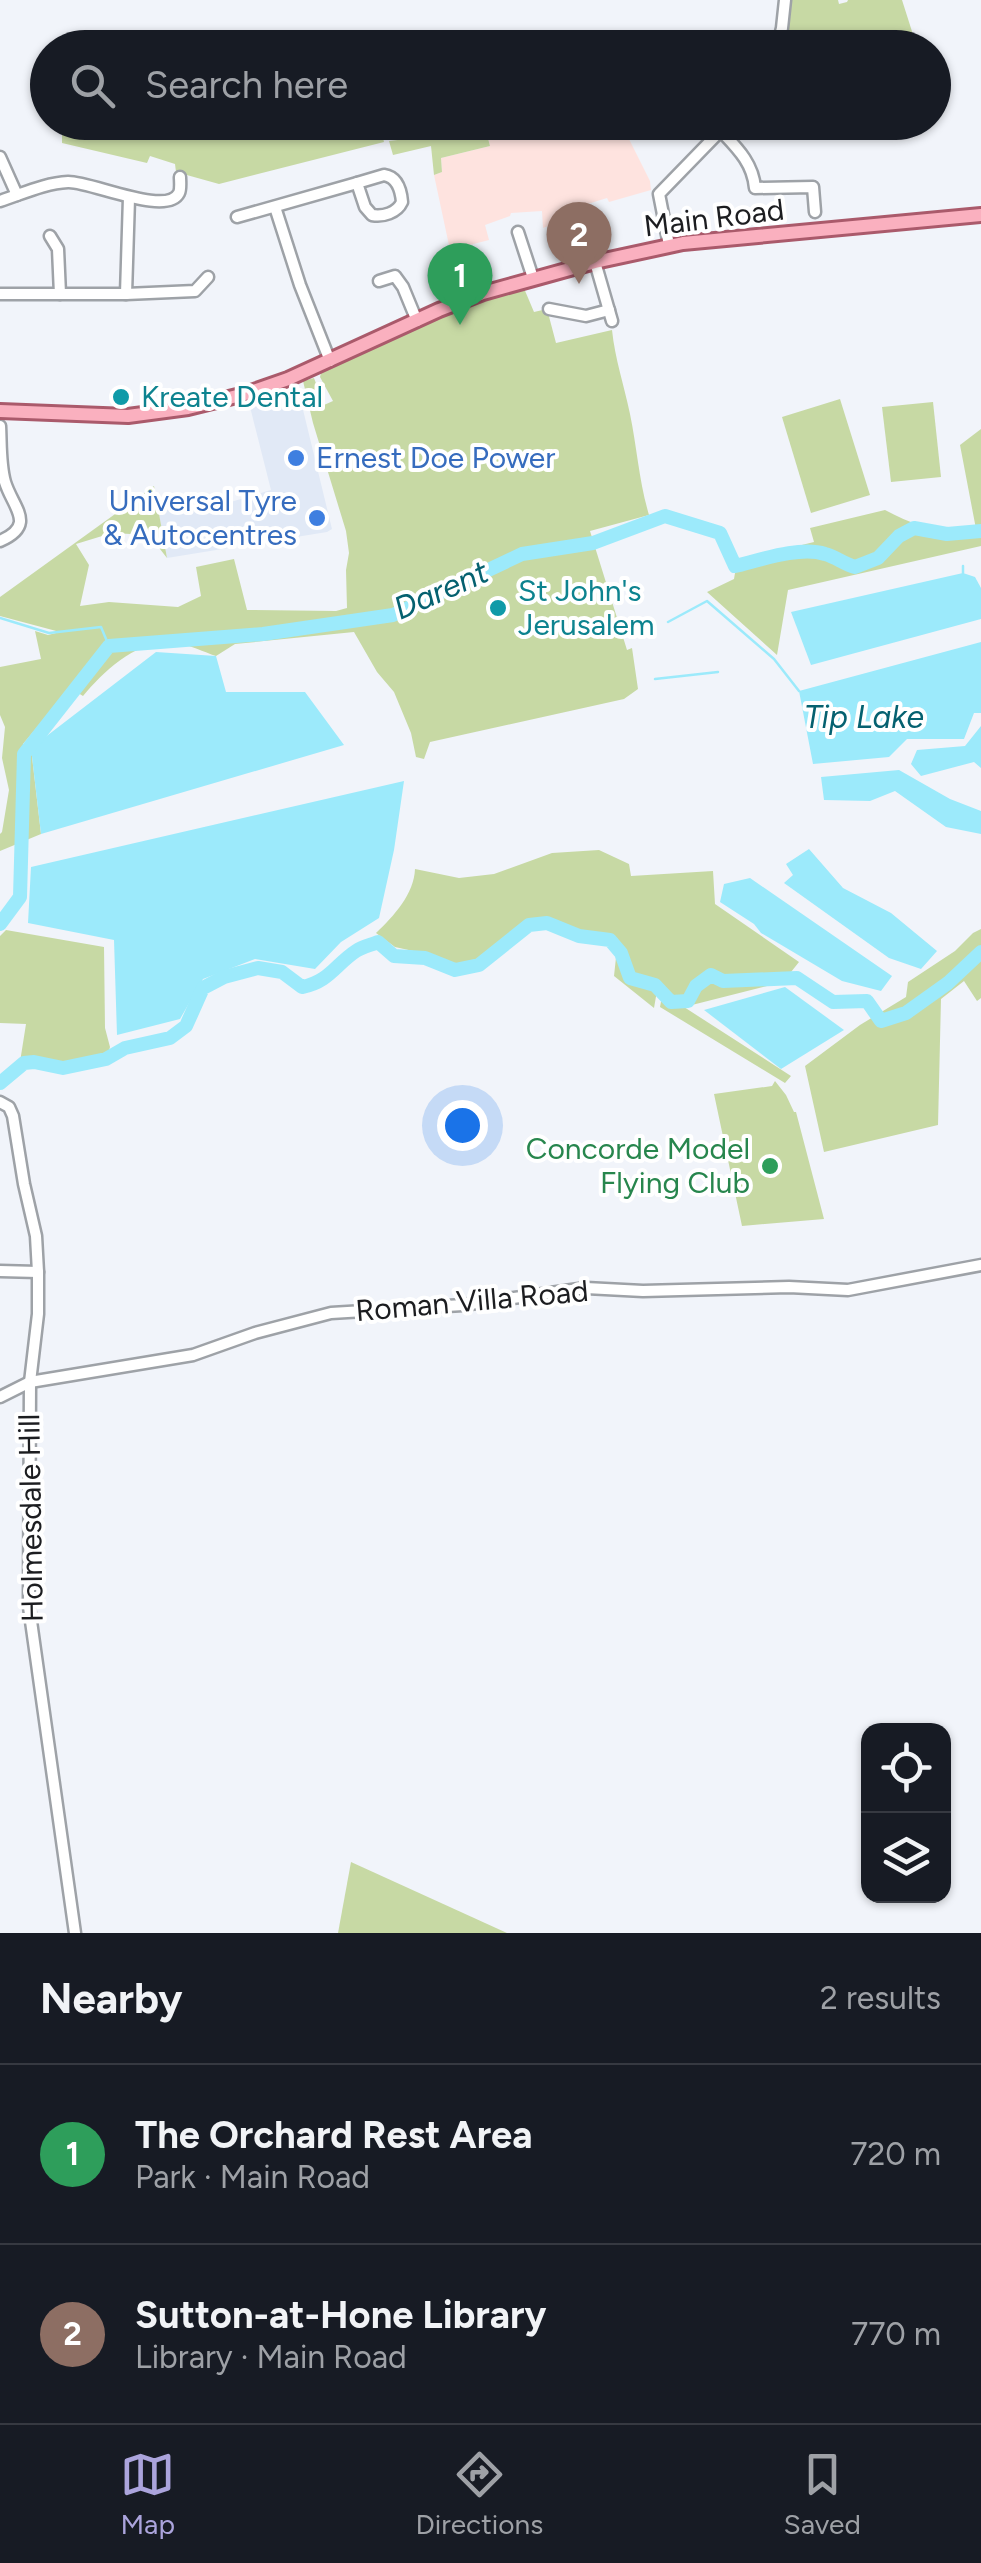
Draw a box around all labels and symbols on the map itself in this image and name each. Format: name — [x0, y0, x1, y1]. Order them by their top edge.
street label: Main Road — [642, 191, 786, 244]
pin: 2 — [546, 202, 612, 284]
pin: 1 — [428, 242, 492, 325]
place label: Kreate Dental — [141, 378, 323, 415]
marker: Kreate Dental — [110, 386, 132, 408]
place label: Ernest Doe Power — [316, 439, 555, 476]
marker: Ernest Doe Power — [285, 447, 307, 469]
place label: Universal Tyre & Autocentres — [103, 482, 297, 553]
marker: Universal Tyre & Autocentres — [306, 507, 328, 529]
water label: Darent — [388, 552, 495, 628]
place label: St John's Jerusalem — [518, 572, 655, 643]
marker: St John's Jerusalem — [487, 597, 509, 619]
water label: Tip Lake — [804, 698, 924, 736]
your location — [437, 1100, 488, 1151]
place label: Concorde Model Flying Club — [526, 1130, 750, 1201]
marker: Concorde Model Flying Club — [759, 1155, 781, 1177]
street label: Roman Villa Road — [354, 1272, 590, 1329]
street label: Holmesdale Hill — [10, 1414, 51, 1623]

